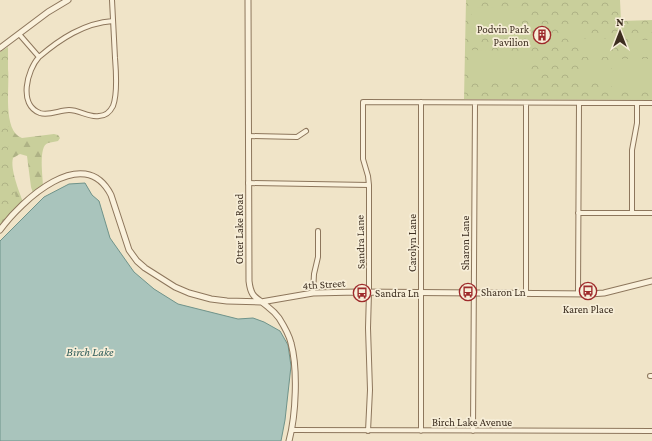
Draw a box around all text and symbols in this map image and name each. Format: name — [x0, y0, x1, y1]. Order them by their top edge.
north arrow — [600, 12, 640, 52]
text: N — [616, 16, 624, 28]
place label: Podvin Park Pavilion — [477, 23, 530, 48]
building icon: Podvin Park Pavilion — [532, 25, 552, 45]
street label: Otter Lake Road — [233, 194, 245, 264]
street label: Carolyn Lane — [406, 214, 419, 272]
street label: Sandra Lane — [354, 215, 366, 269]
street label: Sharon Lane — [459, 216, 471, 270]
street label: 4th Street — [302, 276, 346, 291]
bus stop icon: Karen Place — [578, 281, 598, 301]
bus stop icon: Sharon Ln — [458, 282, 478, 302]
bus stop icon: Sandra Ln — [352, 283, 372, 303]
place label: Sharon Ln — [481, 286, 526, 298]
place label: Sandra Ln — [375, 287, 419, 299]
place label: Karen Place — [563, 303, 613, 315]
water label: Birch Lake — [66, 345, 114, 359]
street label: Birch Lake Avenue — [432, 416, 512, 428]

